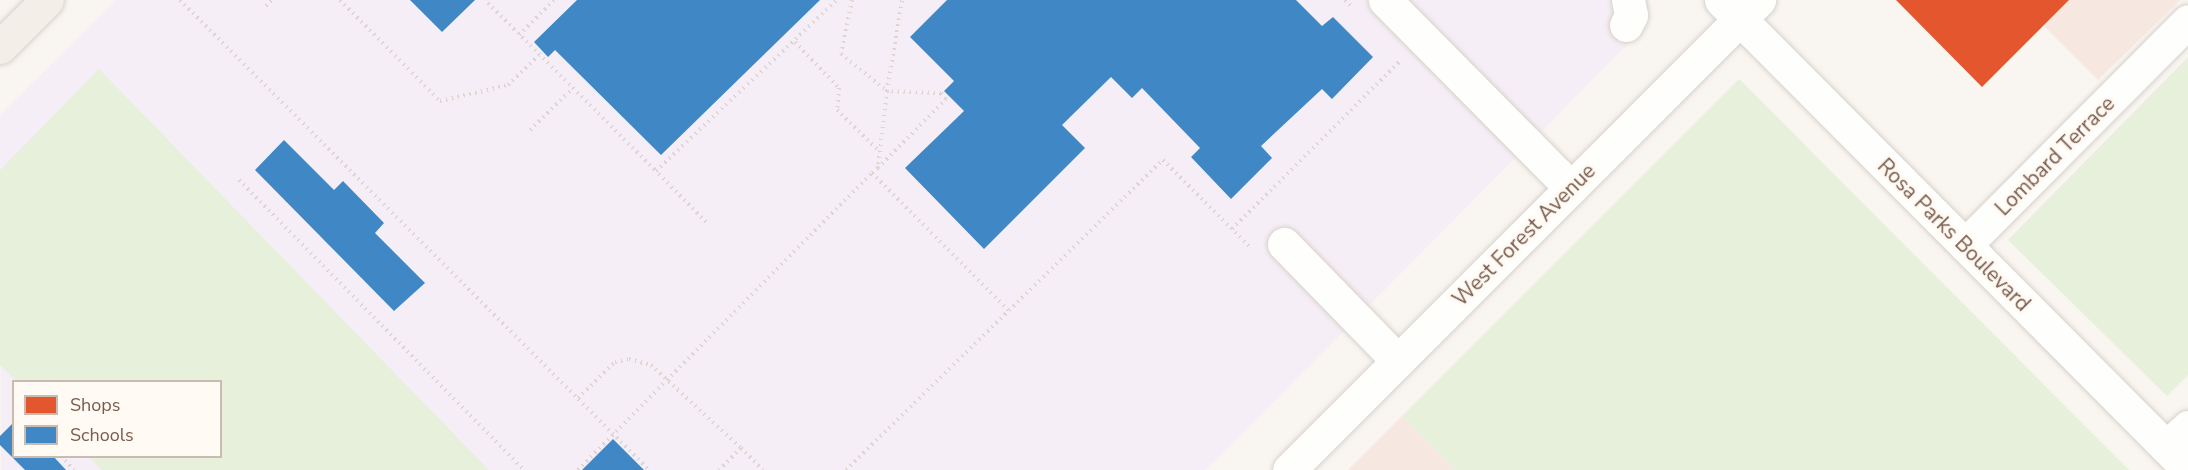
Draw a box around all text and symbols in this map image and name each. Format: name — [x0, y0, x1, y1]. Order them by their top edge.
street label: Lombard Terrace — [1990, 91, 2120, 221]
street label: Rosa Parks Boulevard — [1872, 153, 2036, 317]
street label: West Forest Avenue — [1447, 158, 1601, 312]
legend — [12, 380, 222, 458]
text: Shops — [70, 393, 120, 417]
text: Schools — [70, 423, 134, 447]

